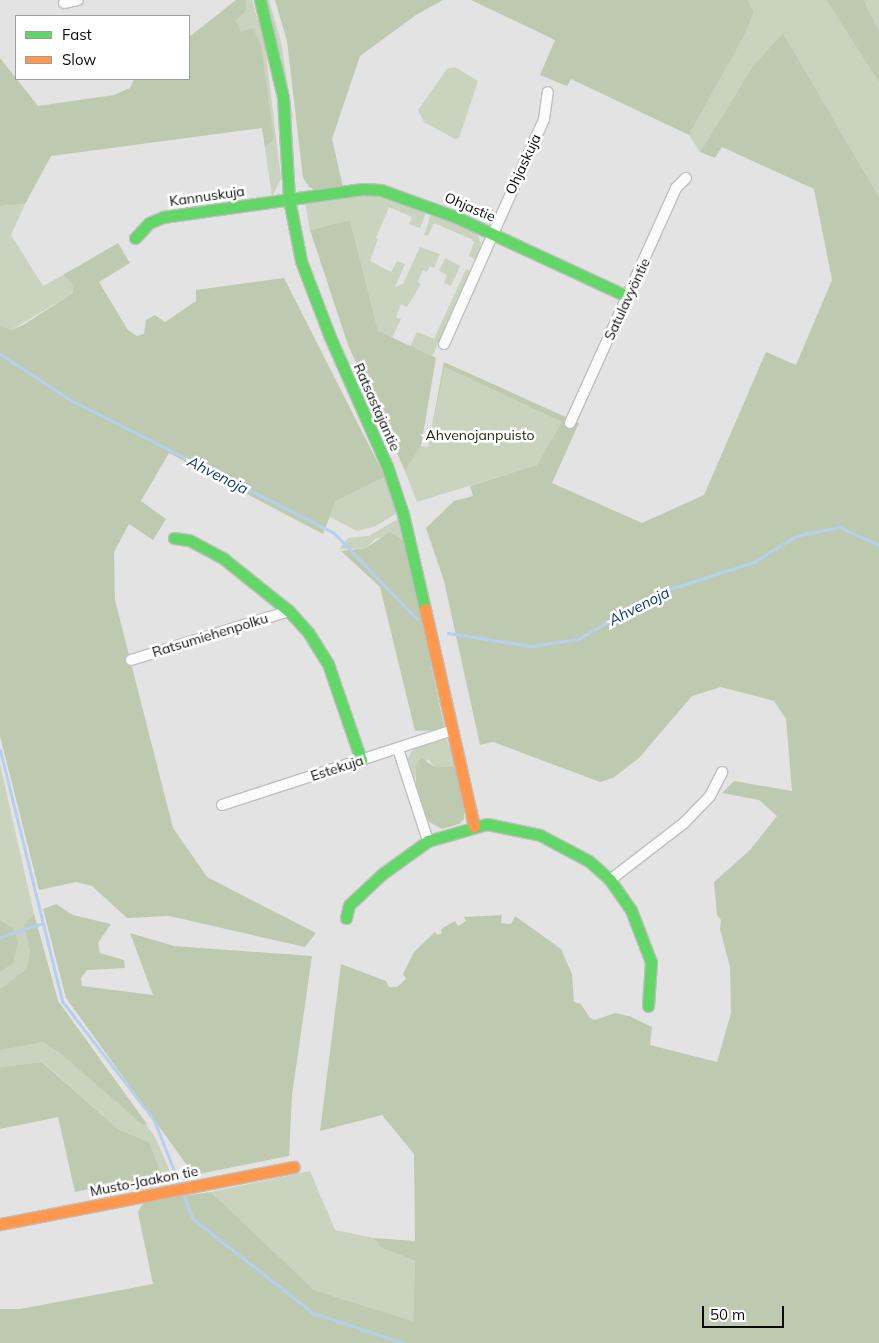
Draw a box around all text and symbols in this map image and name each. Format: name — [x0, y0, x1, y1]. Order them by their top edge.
legend — [15, 15, 190, 80]
text: Fast — [62, 25, 92, 44]
text: Slow — [62, 50, 96, 69]
street label: Ohjaskuja — [502, 131, 544, 197]
street label: Kannuskuja — [168, 182, 246, 210]
street label: Ohjastie — [442, 189, 498, 225]
street label: Satulavyöntie — [601, 255, 653, 343]
street label: Ratsastajantie — [350, 361, 404, 453]
park label: Ahvenojanpuisto — [425, 427, 535, 443]
water label: Ahvenoja — [185, 452, 251, 498]
water label: Ahvenoja — [606, 583, 672, 629]
street label: Ratsumiehenpolku — [150, 609, 270, 661]
street label: Estekuja — [309, 752, 365, 784]
street label: Musto-Jaakon tie — [89, 1162, 199, 1200]
scale bar — [704, 1296, 786, 1328]
text: 50 m — [710, 1305, 745, 1324]

